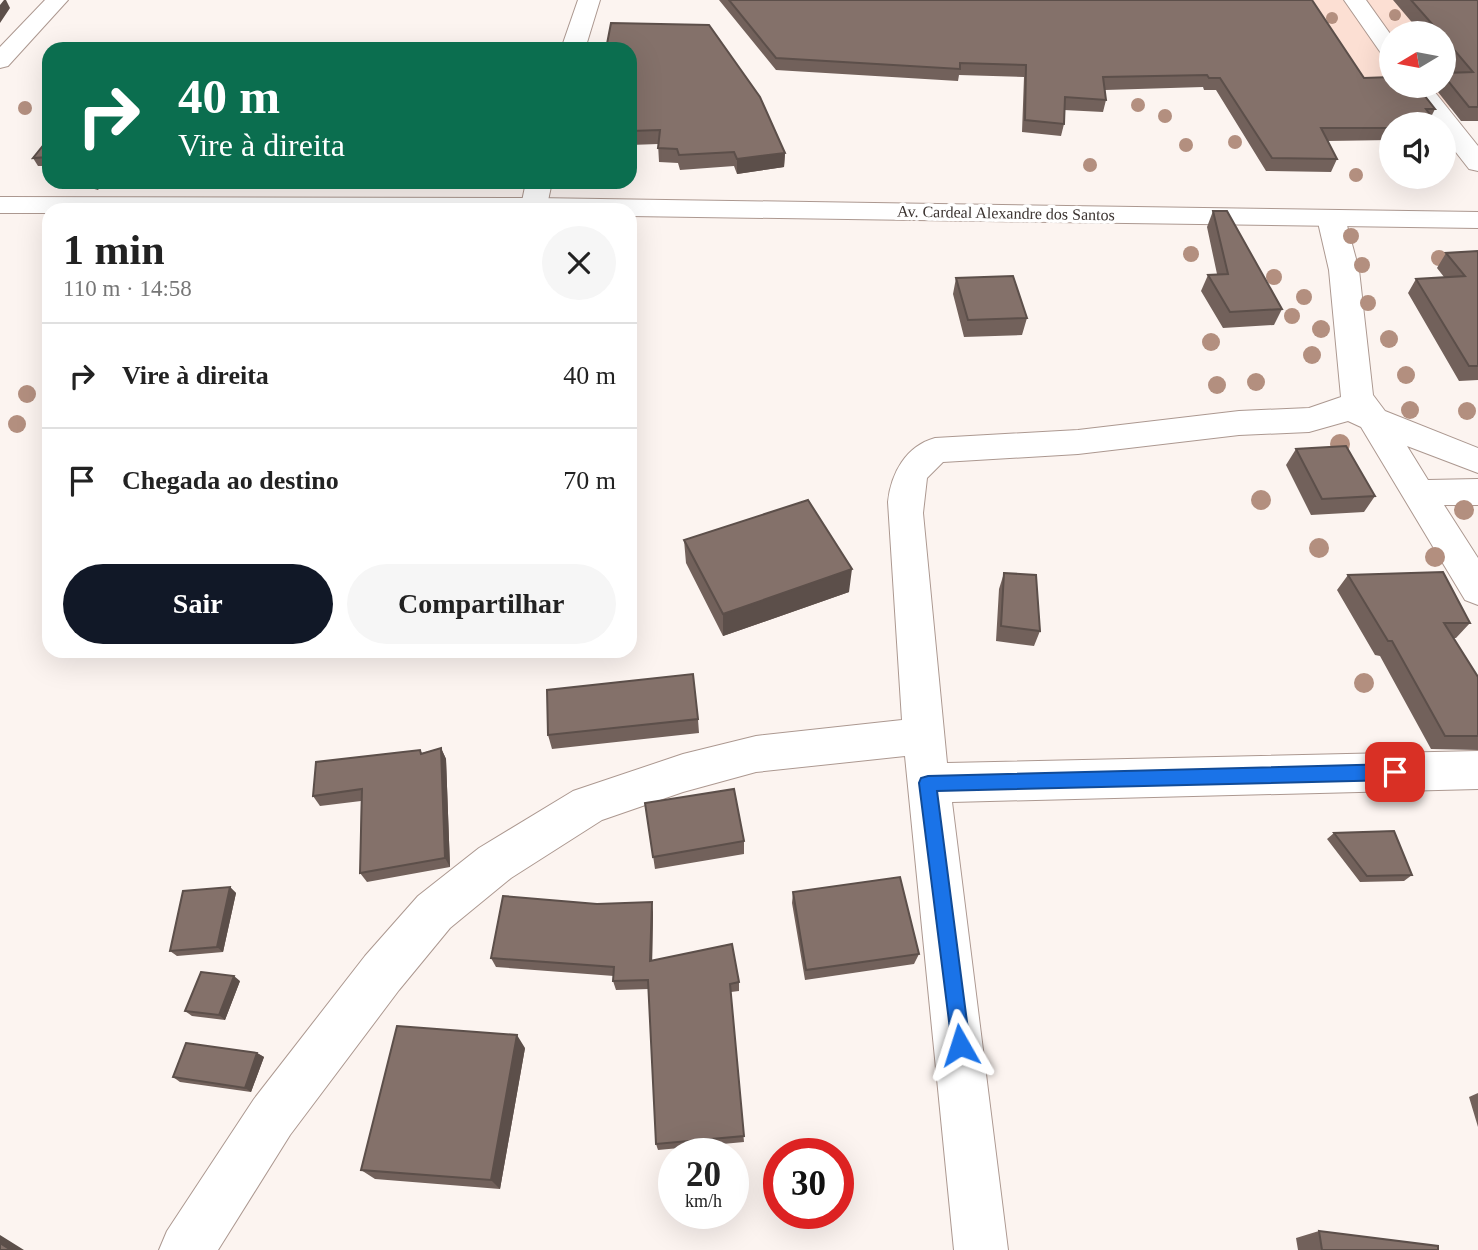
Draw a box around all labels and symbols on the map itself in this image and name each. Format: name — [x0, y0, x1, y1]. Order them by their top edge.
north arrow — [1379, 21, 1456, 98]
street label: Av. Cardeal Alexandre dos Santos — [897, 203, 1115, 223]
pin — [1365, 742, 1425, 802]
position arrow — [923, 1008, 997, 1082]
speed limit sign: 30 — [763, 1138, 854, 1229]

